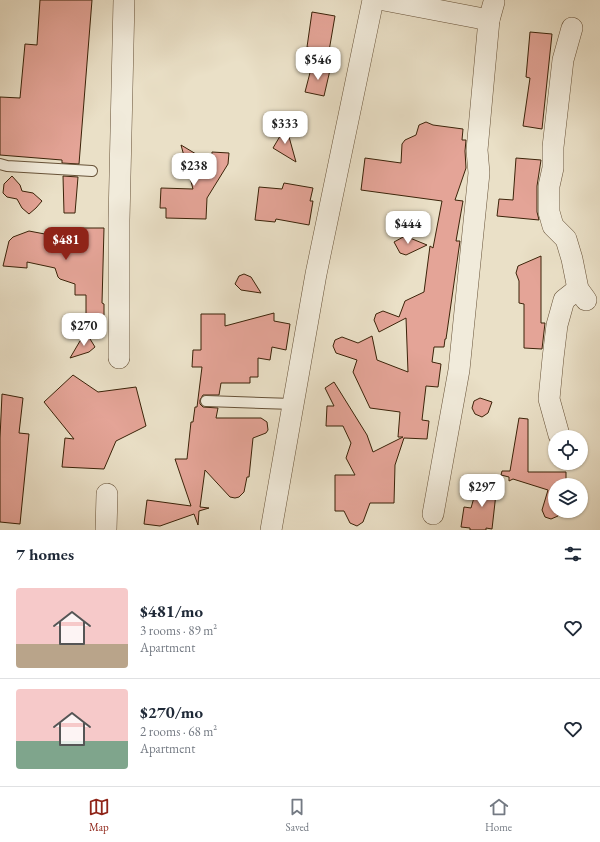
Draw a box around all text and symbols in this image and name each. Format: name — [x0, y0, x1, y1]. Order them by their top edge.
pin: $546 — [294, 47, 342, 81]
text: $546 — [305, 51, 331, 68]
pin: $333 — [261, 111, 309, 145]
text: $333 — [272, 115, 298, 132]
pin: $238 — [170, 153, 218, 187]
text: $238 — [181, 157, 207, 174]
pin: $444 — [384, 211, 432, 245]
text: $444 — [395, 215, 421, 232]
pin: $481 — [42, 227, 90, 261]
text: $481 — [53, 231, 79, 248]
pin: $270 — [60, 313, 108, 347]
text: $270 — [71, 317, 97, 334]
map controls — [548, 430, 588, 518]
button: locate — [548, 430, 588, 470]
pin: $297 — [458, 474, 506, 508]
text: $297 — [469, 478, 495, 495]
button: layers — [548, 478, 588, 518]
text: 7 homes — [16, 543, 74, 565]
icon: filters — [562, 543, 584, 565]
text: $481/mo — [140, 600, 203, 622]
icon: home — [48, 604, 96, 652]
icon: heart — [562, 617, 584, 639]
text: 3 rooms · 89 m² — [140, 622, 217, 639]
text: Apartment — [140, 639, 195, 656]
text: $270/mo — [140, 701, 203, 723]
icon: home — [48, 705, 96, 753]
icon: heart — [562, 718, 584, 740]
text: 2 rooms · 68 m² — [140, 723, 217, 740]
text: Apartment — [140, 740, 195, 757]
tab: Map — [88, 796, 110, 834]
tab: Saved — [286, 796, 309, 834]
tab: Home — [485, 796, 512, 834]

